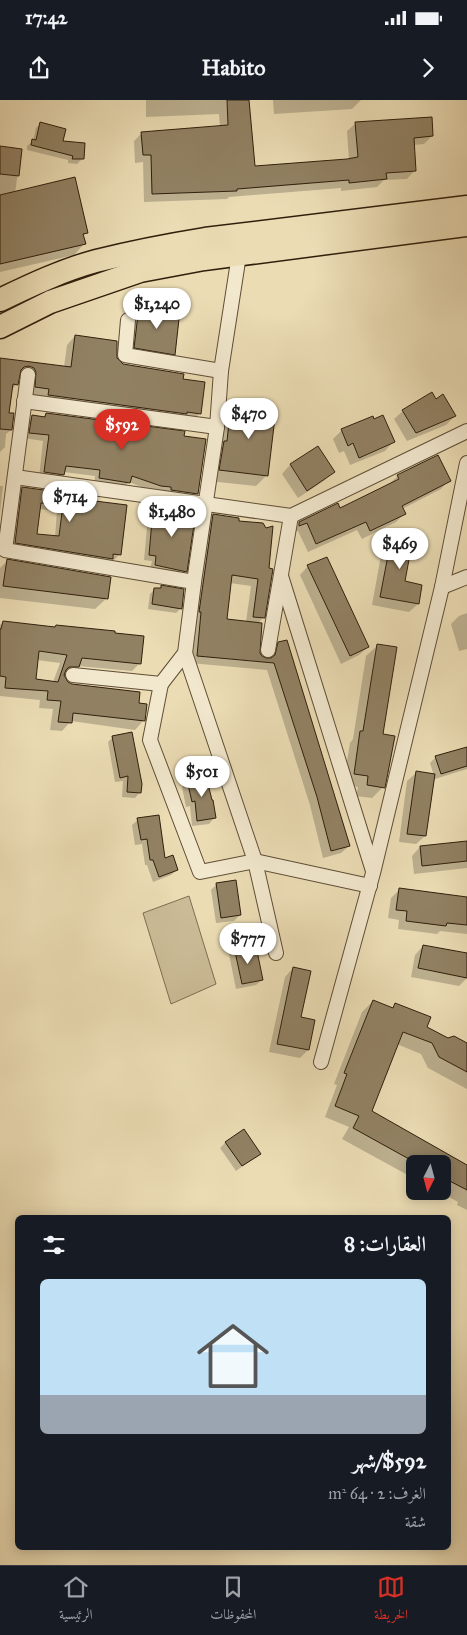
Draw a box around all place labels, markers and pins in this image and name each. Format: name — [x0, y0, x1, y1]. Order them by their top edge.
pin: $1,240 — [116, 288, 198, 330]
pin: $470 — [219, 398, 279, 440]
pin: $592 — [92, 408, 152, 451]
pin: $714 — [40, 480, 100, 523]
pin: $1,480 — [131, 496, 213, 538]
pin: $469 — [370, 528, 430, 570]
pin: $501 — [172, 756, 232, 798]
pin: $777 — [218, 922, 278, 965]

